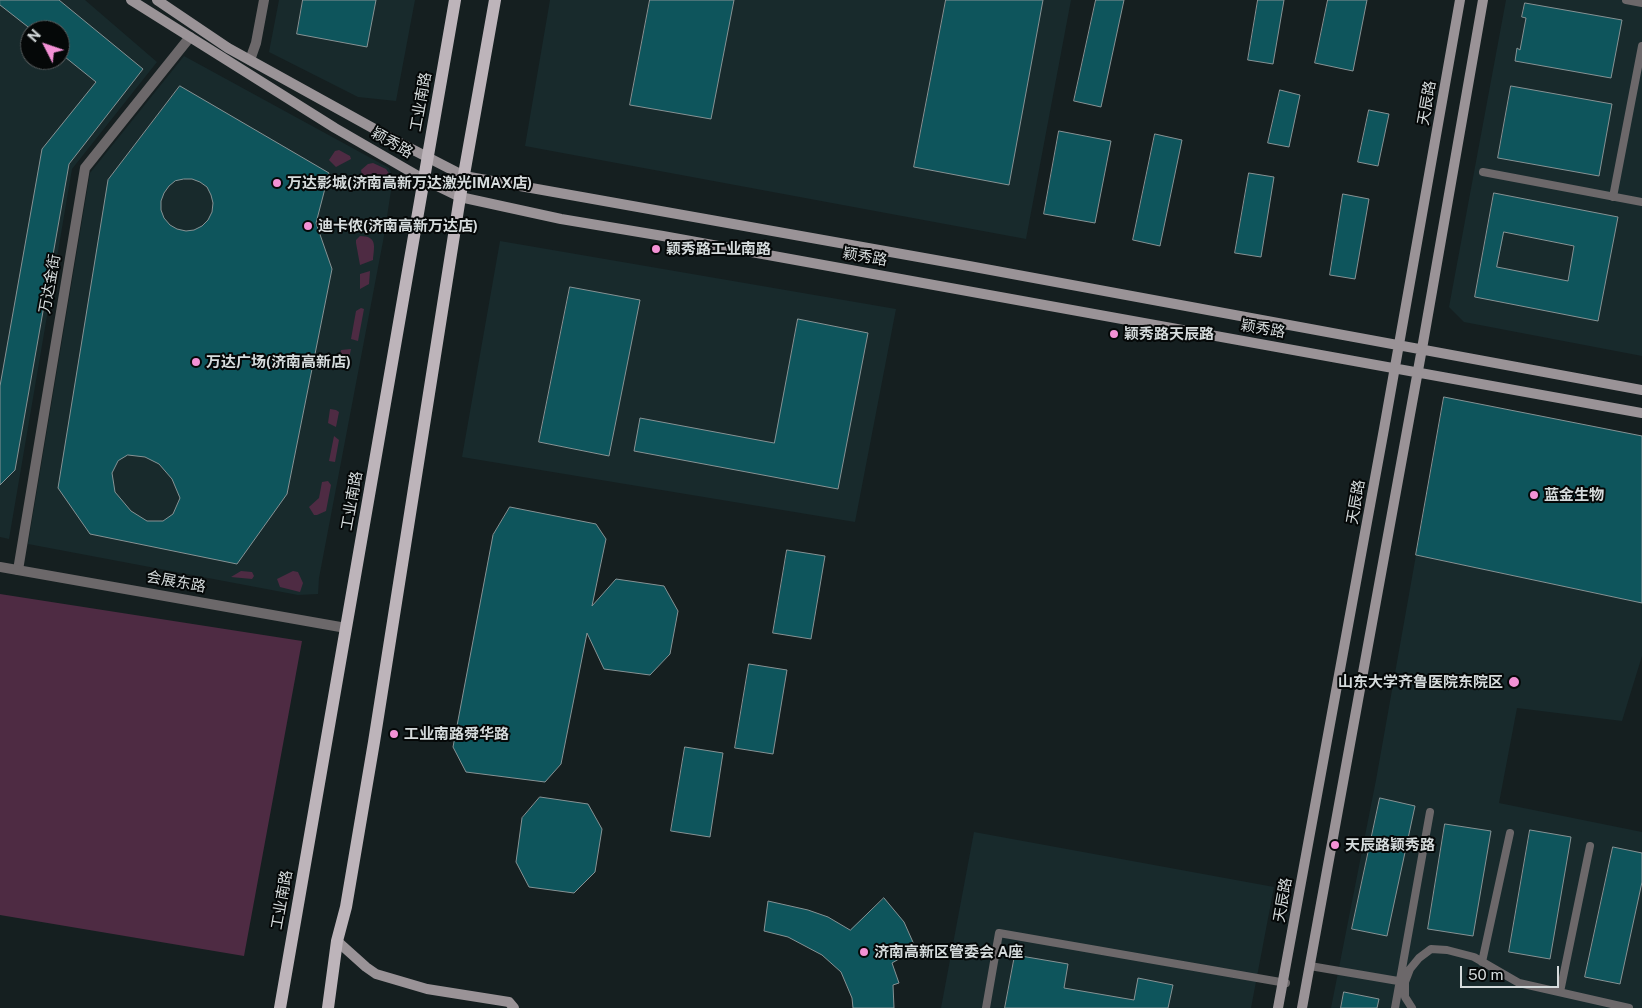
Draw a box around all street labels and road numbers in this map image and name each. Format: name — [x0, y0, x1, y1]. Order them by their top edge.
street label: 工业南路 — [407, 71, 435, 133]
street label: 天辰路 — [1414, 79, 1440, 127]
street label: 颖秀路 — [368, 124, 416, 162]
street label: 颖秀路 — [841, 244, 889, 270]
street label: 万达金街 — [36, 253, 64, 315]
street label: 颖秀路 — [1239, 316, 1287, 342]
street label: 工业南路 — [338, 470, 366, 532]
street label: 天辰路 — [1343, 478, 1369, 526]
street label: 会展东路 — [145, 568, 207, 596]
street label: 工业南路 — [268, 869, 296, 931]
street label: 天辰路 — [1270, 876, 1296, 924]

